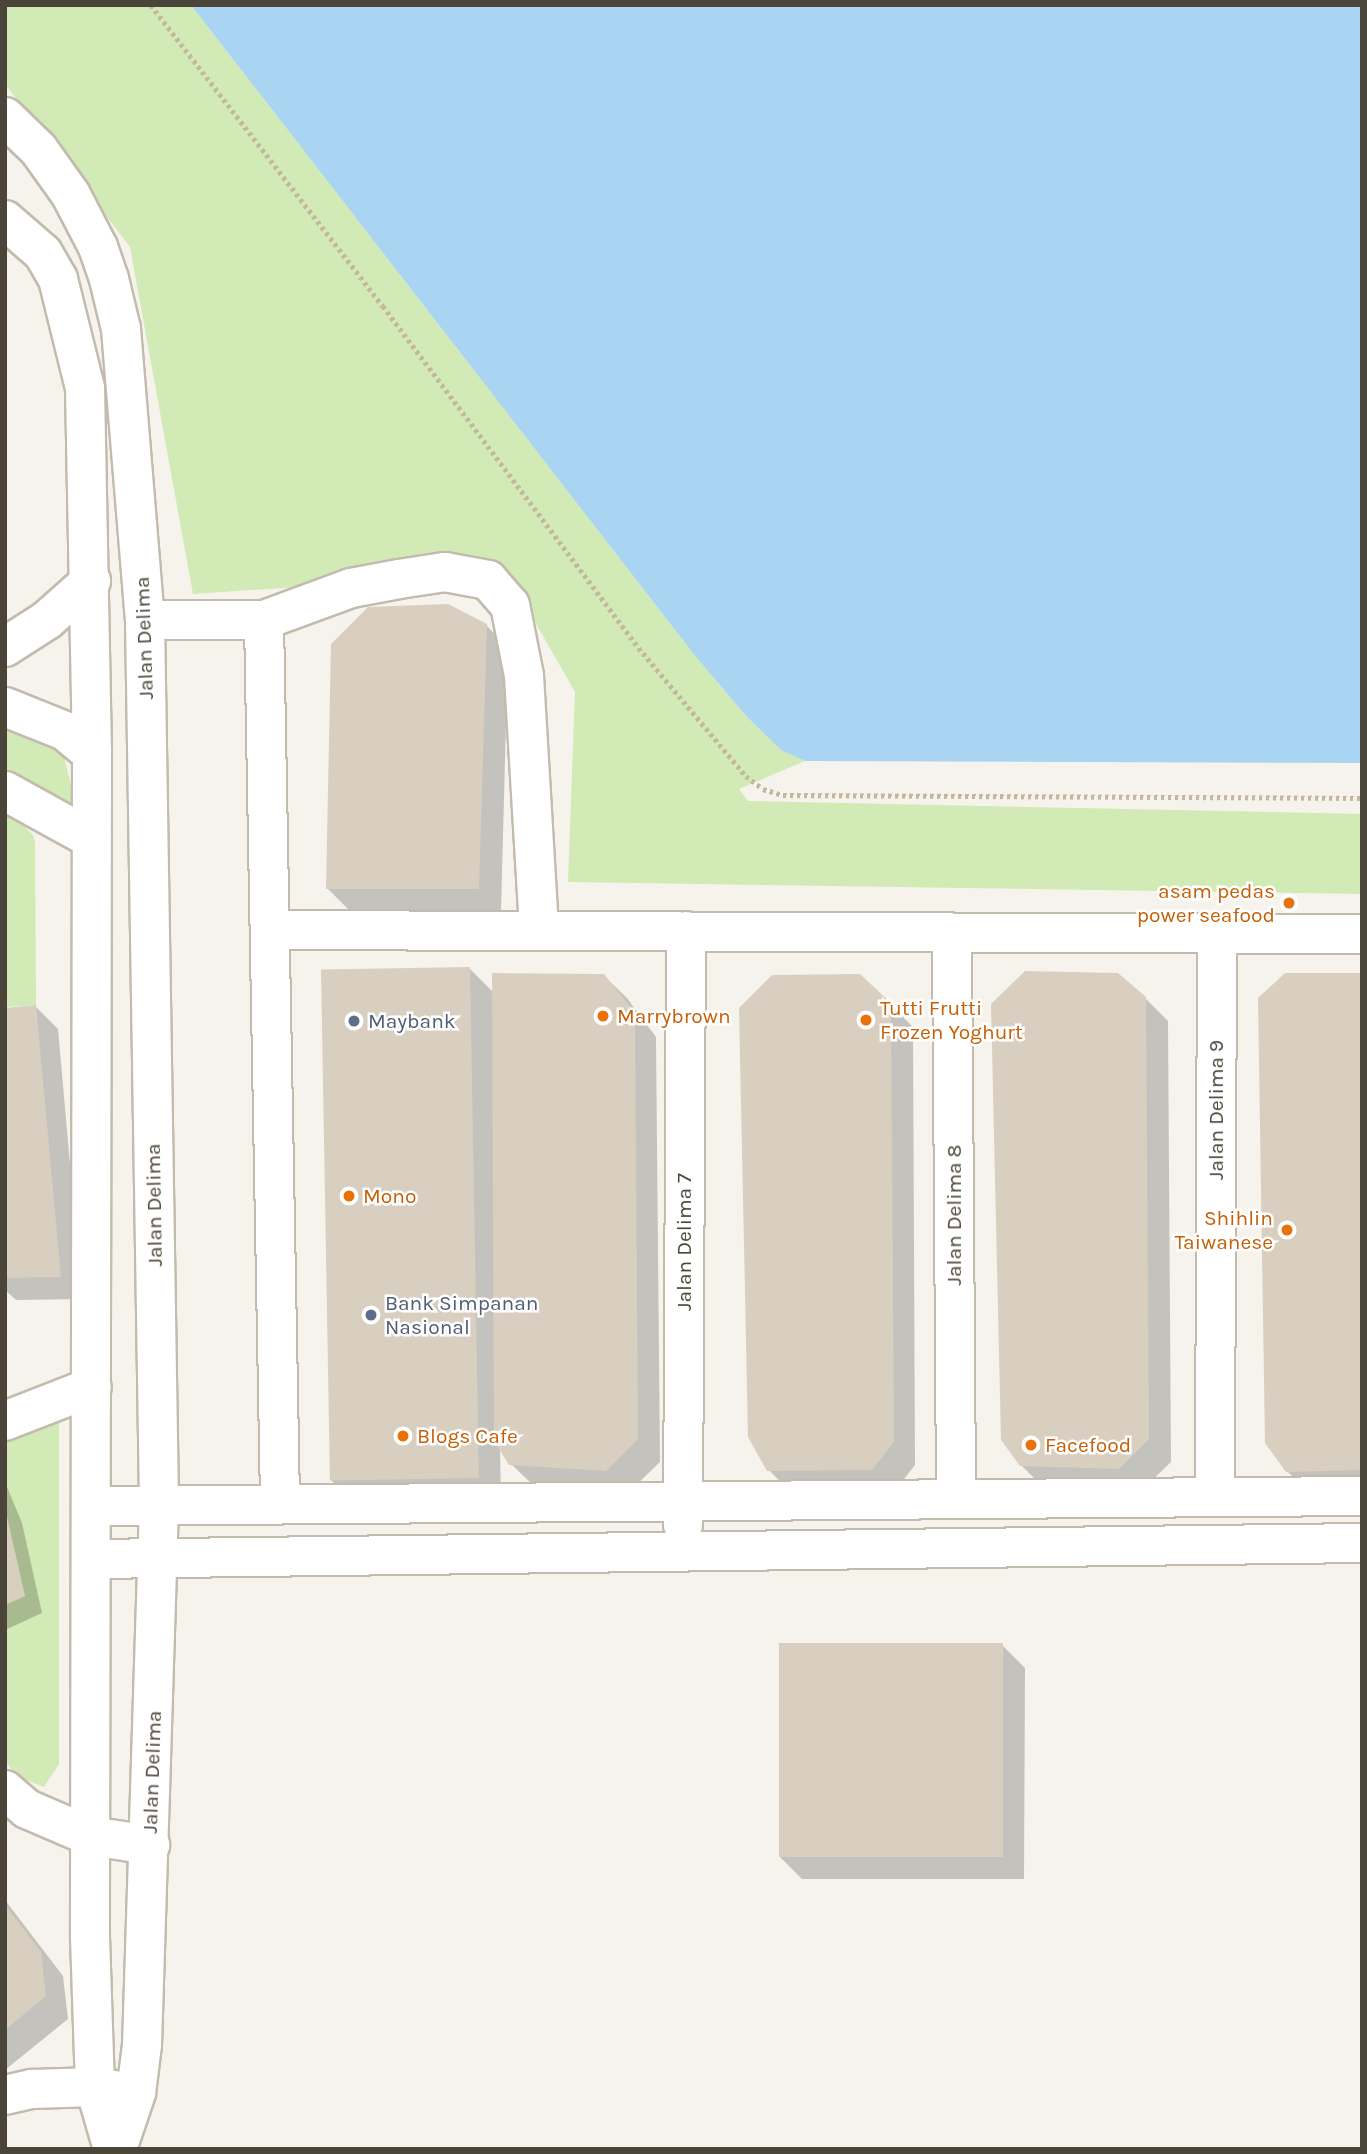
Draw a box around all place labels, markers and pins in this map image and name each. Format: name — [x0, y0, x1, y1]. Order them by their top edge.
place label: asam pedas power seafood — [1137, 878, 1275, 928]
marker: asam pedas power seafood — [1281, 895, 1297, 911]
place label: Tutti Frutti Frozen Yoghurt — [880, 995, 1023, 1045]
place label: Marrybrown — [617, 1003, 731, 1029]
place label: Maybank — [368, 1008, 456, 1034]
marker: Marrybrown — [595, 1008, 611, 1024]
marker: Tutti Frutti Frozen Yoghurt — [858, 1012, 874, 1028]
marker: Maybank — [346, 1013, 362, 1029]
place label: Mono — [363, 1183, 416, 1209]
marker: Mono — [341, 1188, 357, 1204]
place label: Shihlin Taiwanese — [1174, 1205, 1273, 1255]
marker: Shihlin Taiwanese — [1279, 1222, 1295, 1238]
place label: Bank Simpanan Nasional — [385, 1290, 538, 1340]
marker: Bank Simpanan Nasional — [363, 1307, 379, 1323]
place label: Blogs Cafe — [417, 1423, 518, 1449]
marker: Blogs Cafe — [395, 1428, 411, 1444]
place label: Facefood — [1045, 1432, 1131, 1458]
marker: Facefood — [1023, 1437, 1039, 1453]

